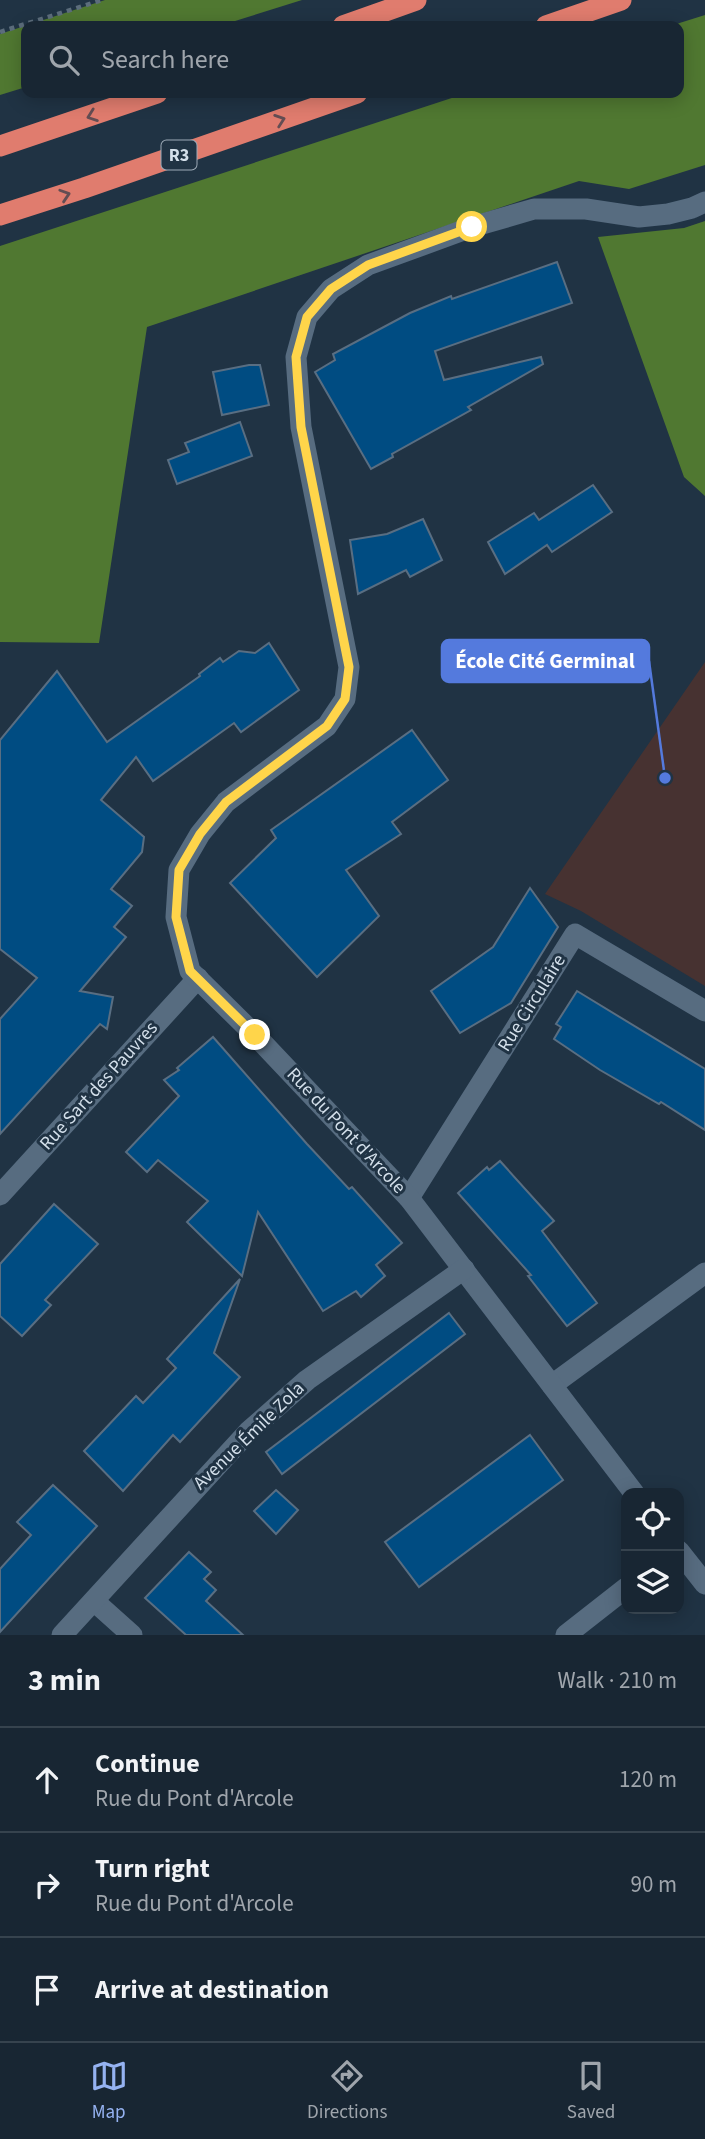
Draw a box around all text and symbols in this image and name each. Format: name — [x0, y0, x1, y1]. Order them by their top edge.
search box — [21, 21, 684, 98]
icon: search — [45, 41, 83, 79]
text: Search here — [101, 41, 229, 78]
one-way arrow — [87, 108, 99, 122]
one-way arrow — [273, 114, 285, 128]
road number: R3 — [162, 140, 196, 170]
one-way arrow — [59, 188, 71, 203]
route start — [456, 211, 487, 242]
callout: École Cité Germinal — [442, 640, 649, 682]
text: École Cité Germinal — [455, 646, 635, 676]
street label: Rue Circulaire — [491, 949, 573, 1057]
street label: Rue Sart des Pauvres — [34, 1016, 164, 1156]
route end — [239, 1019, 270, 1050]
street label: Rue du Pont d'Arcole — [280, 1062, 412, 1200]
street label: Avenue Émile Zola — [187, 1376, 311, 1496]
map controls — [621, 1488, 684, 1614]
button: locate — [621, 1488, 684, 1551]
button: layers — [621, 1551, 684, 1614]
text: 3 min — [28, 1659, 101, 1702]
text: Walk · 210 m — [558, 1664, 677, 1697]
text: Continue — [95, 1745, 200, 1782]
icon: ahead — [28, 1761, 66, 1799]
text: 120 m — [619, 1763, 677, 1796]
text: Rue du Pont d'Arcole — [95, 1782, 294, 1815]
text: Turn right — [95, 1850, 210, 1887]
icon: right — [28, 1866, 66, 1904]
text: 90 m — [630, 1868, 677, 1901]
text: Rue du Pont d'Arcole — [95, 1887, 294, 1920]
icon: arrive — [28, 1971, 66, 2009]
text: Arrive at destination — [95, 1971, 329, 2008]
tab: Map — [90, 2057, 128, 2126]
tab: Directions — [307, 2057, 387, 2126]
tab: Saved — [567, 2057, 615, 2126]

